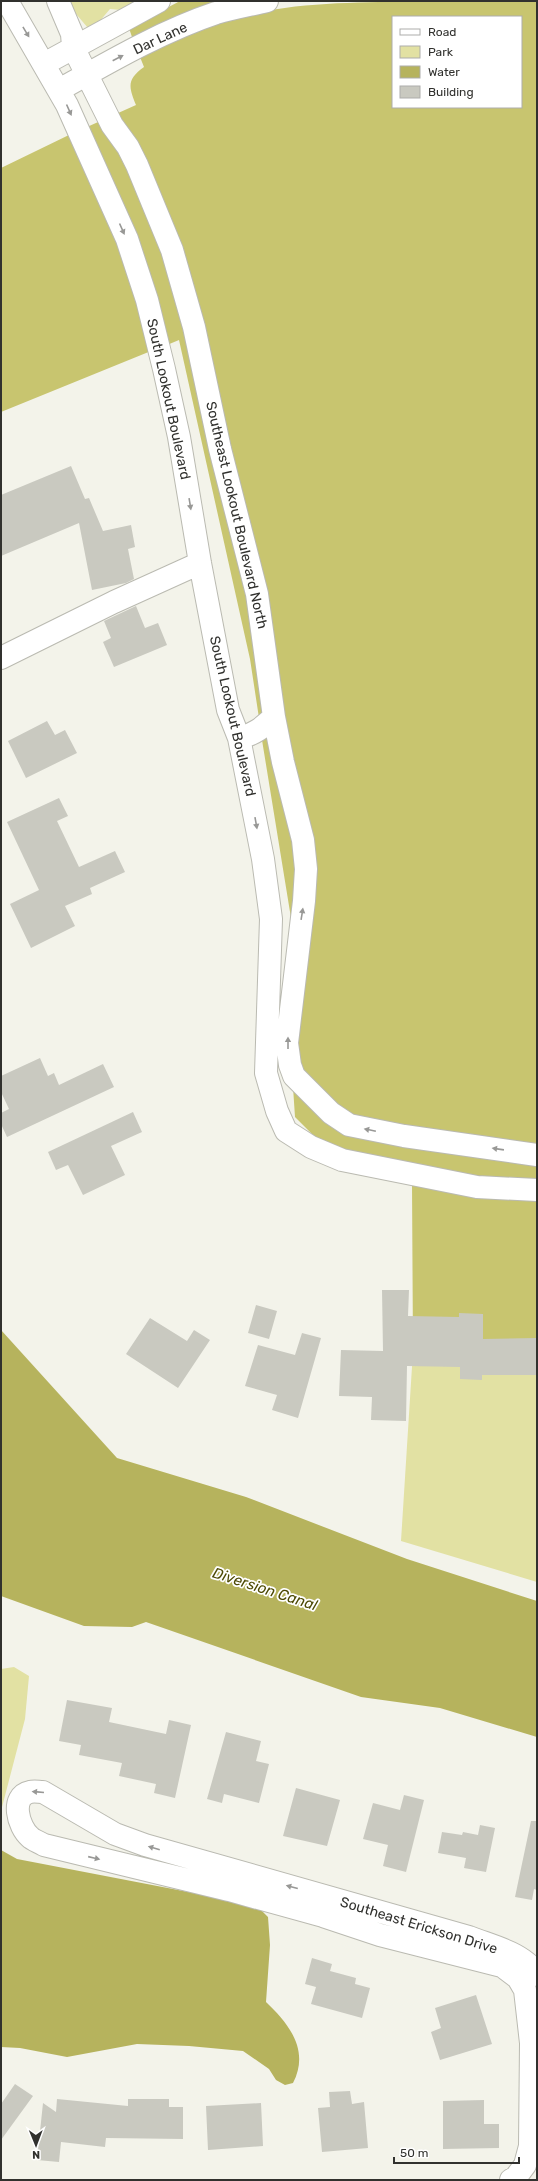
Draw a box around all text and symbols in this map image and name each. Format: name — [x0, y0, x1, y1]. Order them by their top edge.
legend — [392, 16, 522, 108]
street label: Dar Lane — [130, 18, 190, 58]
text: Road — [428, 25, 456, 39]
one-way arrow — [22, 26, 29, 38]
text: Park — [428, 45, 454, 59]
one-way arrow — [112, 55, 124, 61]
text: Water — [428, 65, 460, 79]
text: Building — [428, 85, 474, 99]
one-way arrow — [67, 105, 73, 117]
one-way arrow — [119, 223, 126, 235]
street label: South Lookout Boulevard — [143, 317, 194, 481]
street label: Southeast Lookout Boulevard North — [202, 400, 271, 630]
one-way arrow — [187, 498, 193, 510]
street label: South Lookout Boulevard — [206, 634, 259, 798]
one-way arrow — [253, 817, 259, 829]
one-way arrow — [299, 908, 305, 920]
one-way arrow — [285, 1036, 291, 1049]
one-way arrow — [364, 1127, 376, 1133]
one-way arrow — [492, 1146, 504, 1152]
water label: Diversion Canal — [210, 1564, 320, 1615]
one-way arrow — [32, 1789, 44, 1796]
one-way arrow — [148, 1845, 160, 1851]
one-way arrow — [87, 1856, 100, 1862]
one-way arrow — [286, 1884, 298, 1890]
street label: Southeast Erickson Drive — [338, 1893, 500, 1958]
north arrow — [16, 2125, 56, 2165]
scale bar — [394, 2139, 519, 2165]
text: 50 m — [400, 2146, 428, 2160]
text: N — [32, 2148, 40, 2161]

